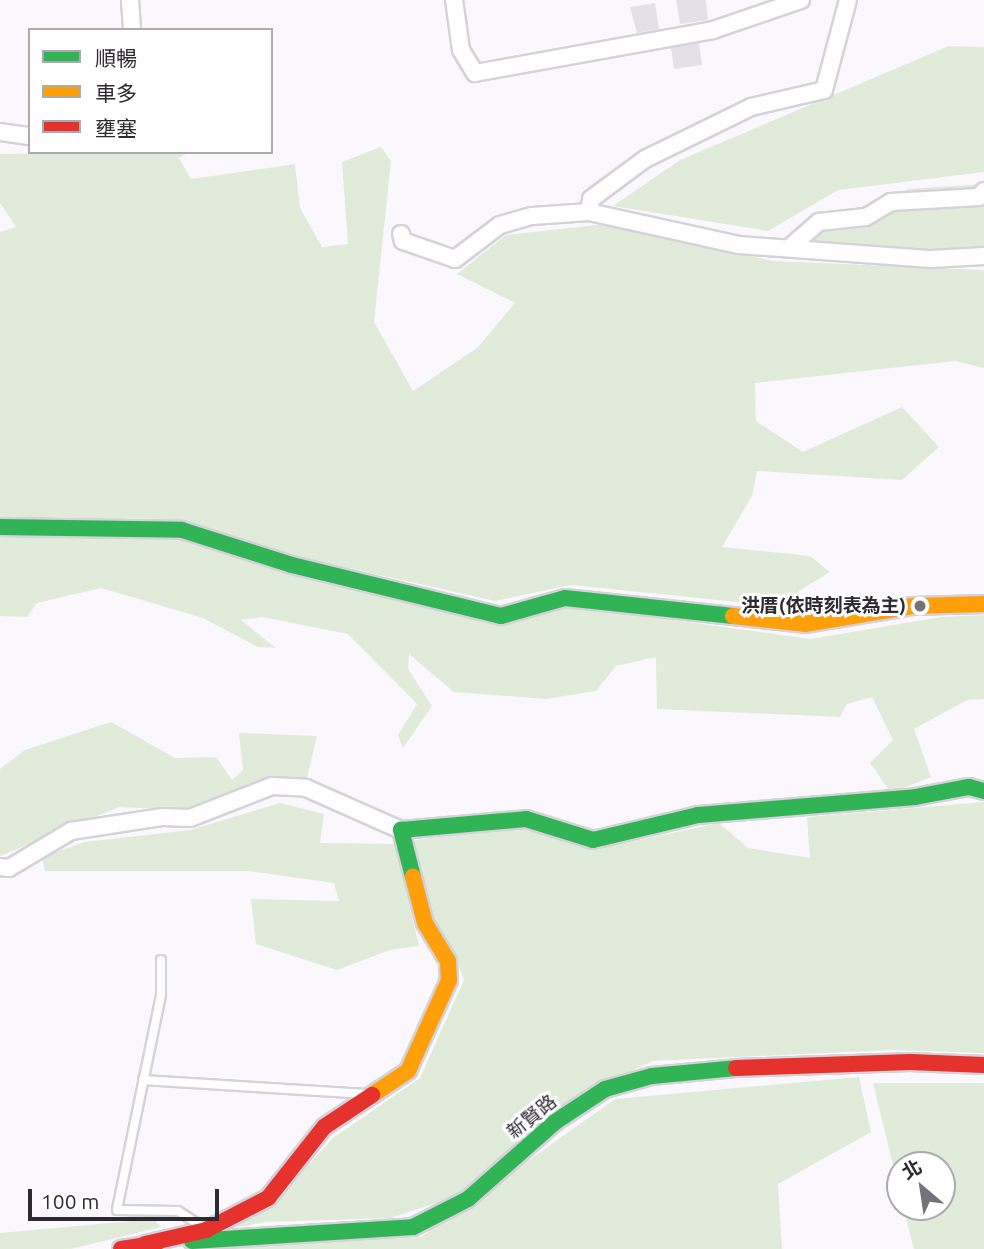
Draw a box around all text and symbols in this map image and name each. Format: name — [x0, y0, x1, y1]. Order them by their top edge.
legend — [28, 28, 273, 154]
text: 順暢 — [95, 46, 137, 70]
text: 車多 — [95, 81, 137, 105]
text: 壅塞 — [95, 116, 137, 140]
place label: 洪厝(依時刻表為主) — [741, 595, 906, 617]
marker: 洪厝(依時刻表為主) — [912, 598, 928, 614]
street label: 新賢路 — [503, 1090, 561, 1144]
north arrow — [886, 1151, 956, 1221]
text: 北 — [898, 1155, 925, 1184]
scale bar — [32, 1176, 222, 1220]
text: 100 m — [41, 1189, 99, 1213]

